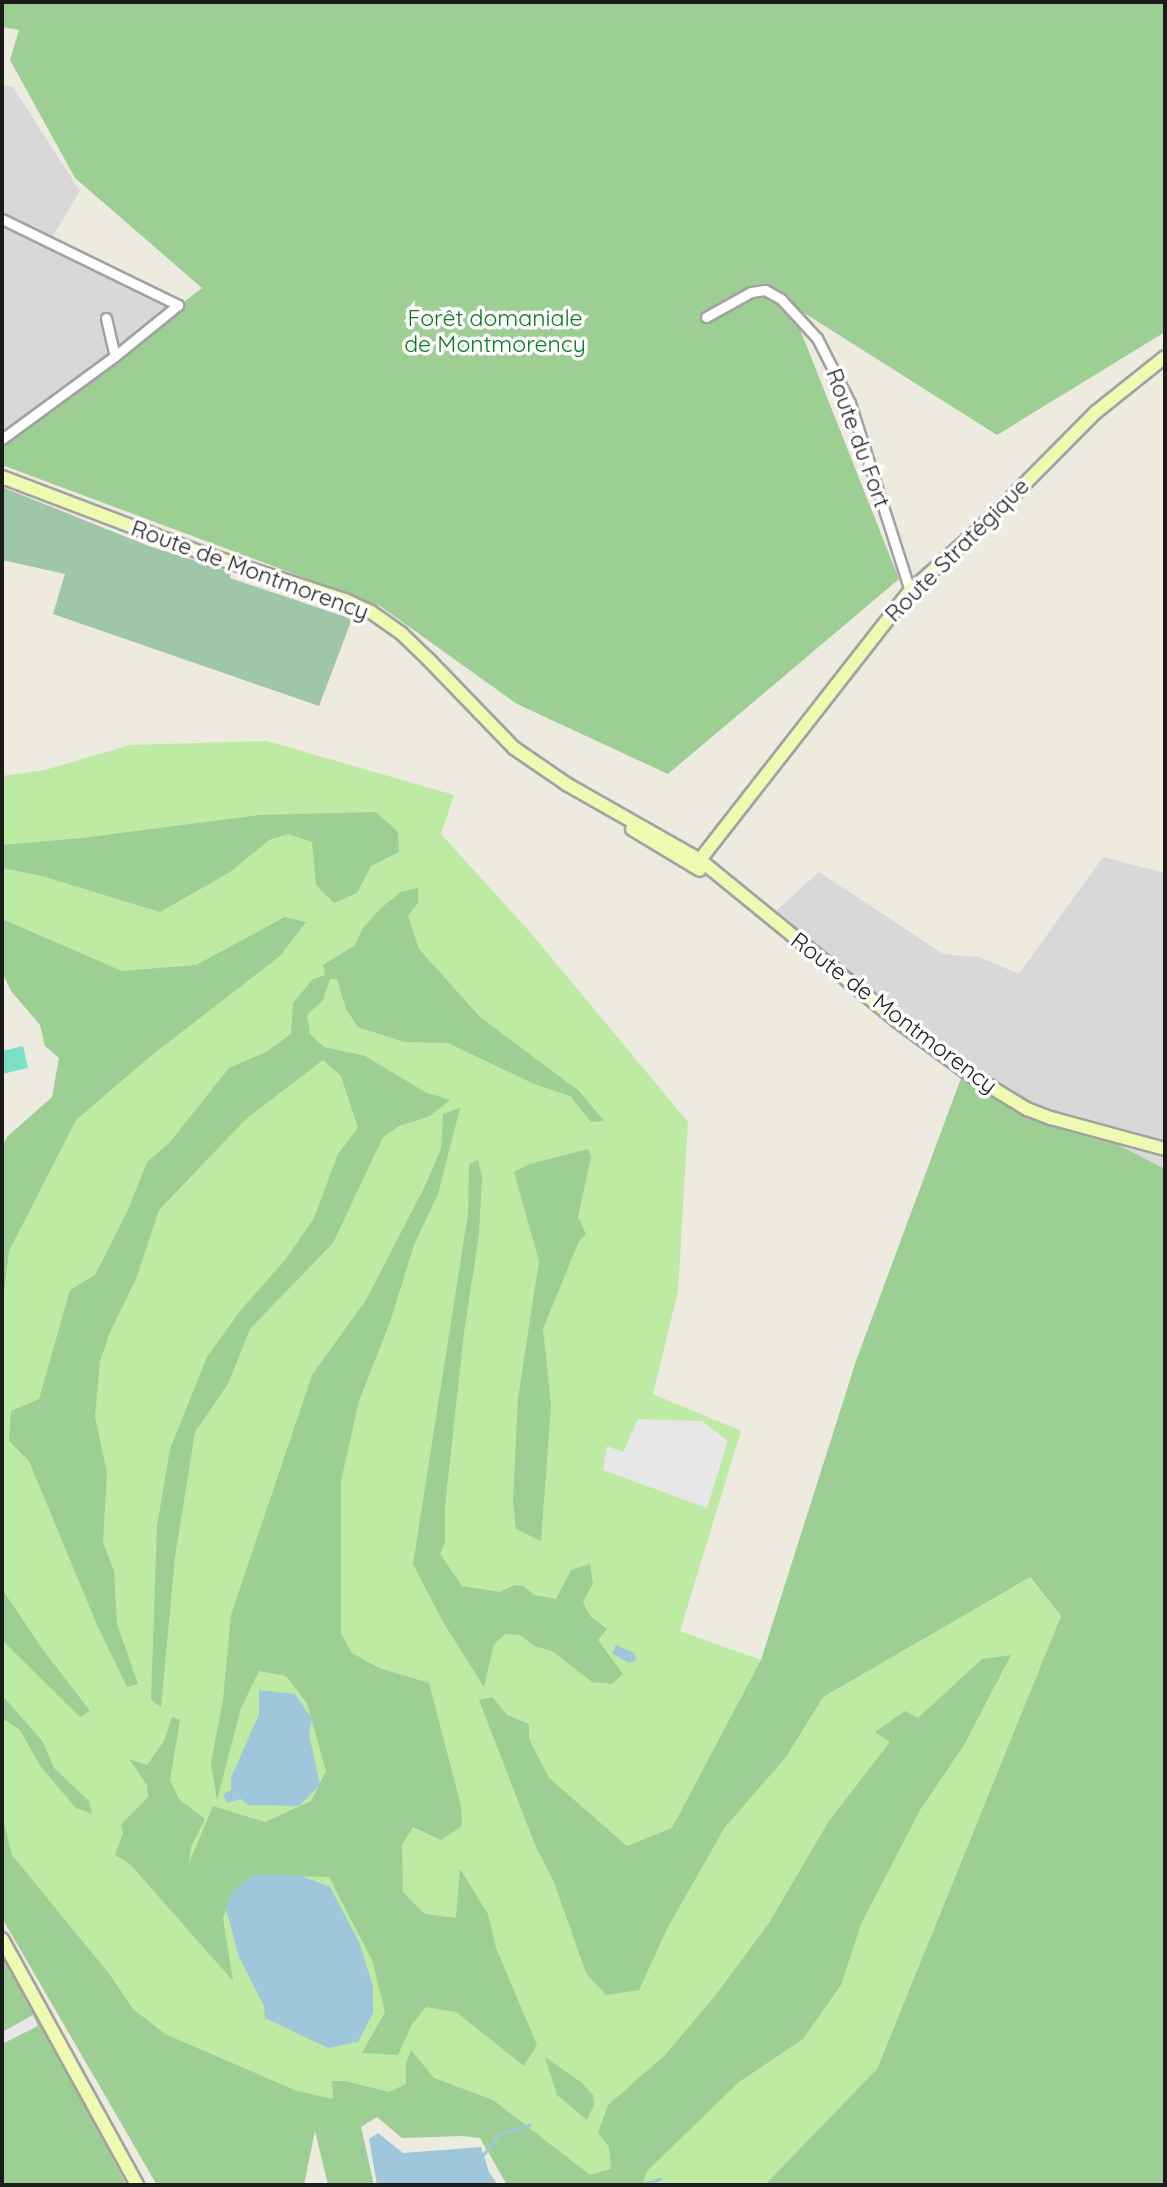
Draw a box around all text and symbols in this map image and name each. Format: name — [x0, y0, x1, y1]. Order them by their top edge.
park label: Forêt domaniale de Montmorency — [404, 304, 586, 358]
street label: Route du Fort — [820, 365, 896, 511]
street label: Route Stratégique — [879, 472, 1035, 628]
street label: Route de Montmorency — [127, 514, 373, 626]
street label: Route de Montmorency — [785, 926, 1003, 1100]

